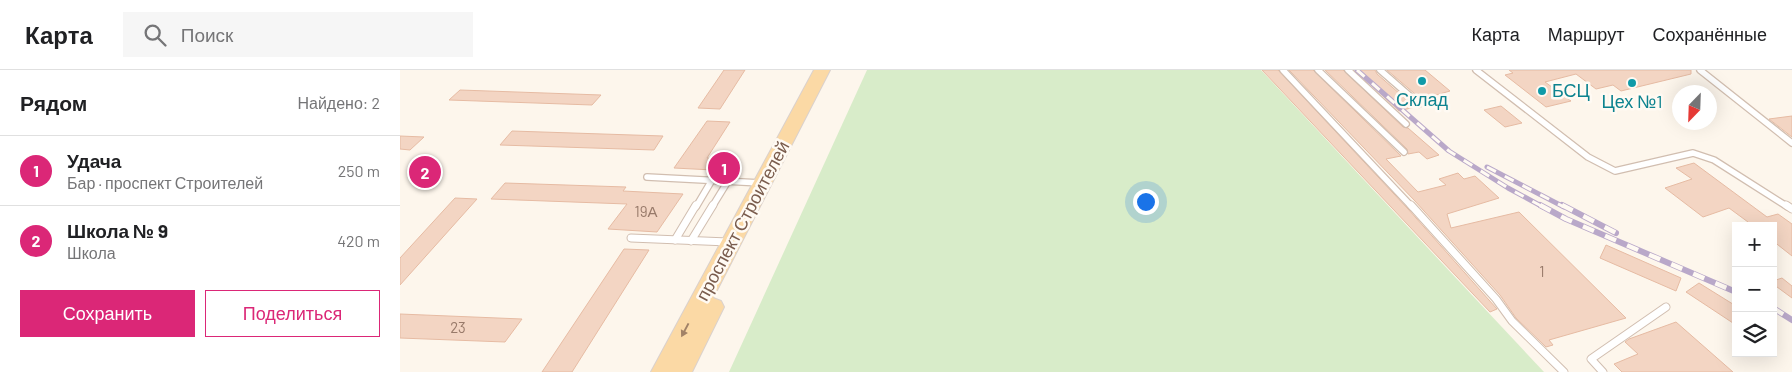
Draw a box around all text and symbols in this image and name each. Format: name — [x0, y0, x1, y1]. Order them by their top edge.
search box — [123, 12, 473, 57]
text: Карта — [25, 20, 93, 49]
icon: search — [141, 21, 169, 49]
text: Поиск — [181, 23, 233, 46]
text: Карта — [1472, 23, 1520, 45]
text: Маршрут — [1548, 23, 1624, 45]
text: Сохранённые — [1652, 23, 1767, 45]
marker: Склад — [1416, 75, 1428, 87]
marker: Цех №1 — [1626, 77, 1638, 89]
place label: БСЦ — [1552, 79, 1590, 101]
marker: БСЦ — [1536, 85, 1548, 97]
north arrow — [1672, 85, 1717, 130]
place label: Склад — [1396, 88, 1449, 110]
text: Рядом — [20, 90, 87, 115]
place label: Цех №1 — [1601, 90, 1663, 112]
text: Найдено: 2 — [297, 93, 380, 112]
street label: проспект Строителей — [691, 137, 794, 304]
text: Удача — [67, 149, 121, 172]
pin: 1 — [708, 149, 740, 187]
pin: 2 — [409, 153, 441, 191]
text: 1 — [33, 161, 39, 180]
text: 250 m — [338, 161, 380, 180]
text: Бар · проспект Строителей — [67, 173, 263, 192]
your location — [1133, 189, 1159, 215]
house number: 19А — [634, 202, 658, 220]
text: Школа № 9 — [67, 219, 168, 242]
map controls — [1732, 222, 1777, 357]
button: + — [1732, 222, 1777, 267]
text: 2 — [32, 231, 40, 250]
text: 420 m — [337, 231, 380, 250]
text: Школа — [67, 243, 116, 262]
house number: 1 — [1539, 262, 1545, 280]
button: − — [1732, 267, 1777, 312]
button: Сохранить — [20, 290, 195, 337]
button: Поделиться — [205, 290, 380, 337]
button: layers — [1732, 312, 1777, 357]
house number: 23 — [450, 318, 466, 336]
one-way arrow — [681, 323, 689, 337]

